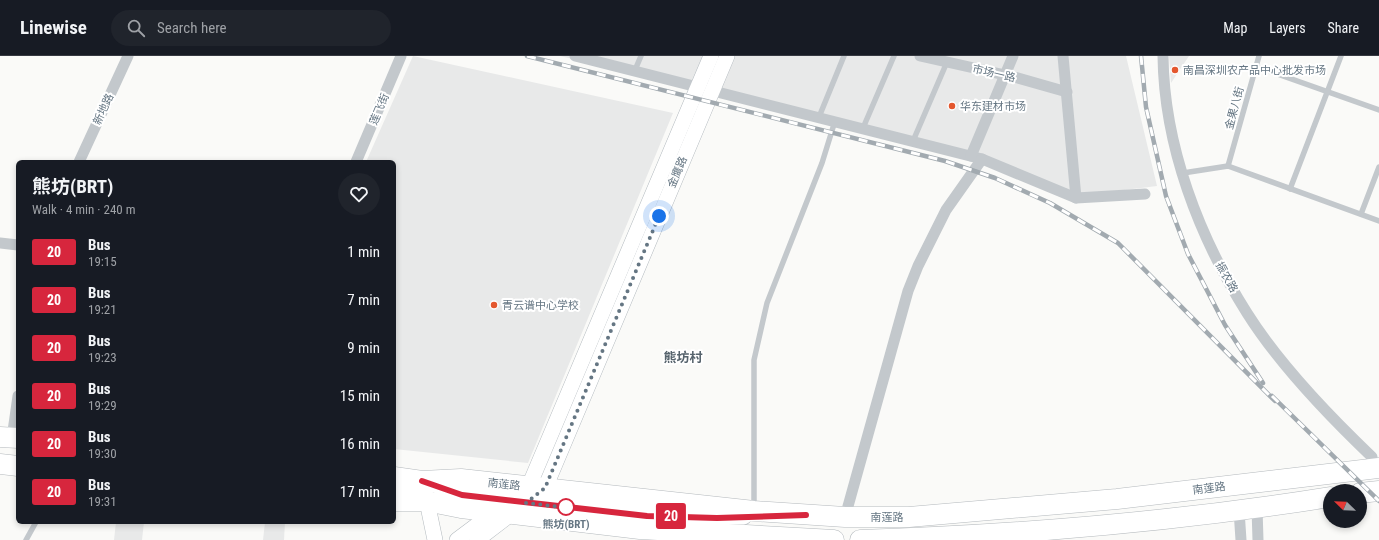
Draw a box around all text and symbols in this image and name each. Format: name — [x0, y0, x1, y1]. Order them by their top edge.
search box — [111, 10, 391, 46]
text: Linewise — [20, 16, 87, 39]
icon: search — [125, 17, 147, 39]
text: Search here — [157, 19, 227, 37]
text: Map — [1223, 20, 1247, 36]
text: Layers — [1269, 20, 1306, 36]
text: Share — [1328, 20, 1359, 36]
street label: 市场一路 — [971, 62, 1017, 85]
place label: 南昌深圳农产品中心批发市场 — [1183, 64, 1326, 77]
marker: 南昌深圳农产品中心批发市场 — [1170, 65, 1180, 75]
street label: 金果八街 — [1223, 85, 1246, 131]
street label: 莲飞街 — [367, 91, 392, 127]
street label: 新地路 — [91, 92, 116, 127]
place label: 华东建材市场 — [960, 100, 1026, 113]
marker: 华东建材市场 — [947, 101, 957, 111]
street label: 金鹰路 — [665, 154, 690, 190]
button: heart — [338, 173, 380, 215]
text: 熊坊(BRT) — [32, 175, 113, 198]
text: Walk · 4 min · 240 m — [32, 202, 136, 217]
your location — [649, 206, 669, 226]
text: Bus — [88, 236, 111, 254]
text: 1 min — [347, 243, 380, 261]
text: 20 — [47, 244, 61, 260]
text: 19:15 — [88, 254, 117, 269]
street label: 振农路 — [1213, 260, 1240, 295]
text: Bus — [88, 284, 111, 302]
text: 7 min — [347, 291, 380, 309]
text: 20 — [47, 292, 61, 308]
place label: 青云谱中心学校 — [502, 299, 579, 312]
marker: 青云谱中心学校 — [489, 300, 499, 310]
text: 19:21 — [88, 302, 117, 317]
text: Bus — [88, 332, 111, 350]
text: 9 min — [347, 339, 380, 357]
text: 20 — [47, 340, 61, 356]
text: 19:23 — [88, 350, 117, 365]
district label: 熊坊村 — [663, 350, 703, 365]
text: Bus — [88, 380, 111, 398]
text: 15 min — [340, 387, 380, 405]
text: 20 — [47, 388, 61, 404]
text: 19:29 — [88, 398, 117, 413]
text: Bus — [88, 428, 111, 446]
text: 16 min — [340, 435, 380, 453]
text: 20 — [47, 436, 61, 452]
text: 19:30 — [88, 446, 117, 461]
text: Bus — [88, 476, 111, 494]
street label: 南莲路 — [487, 476, 521, 493]
street label: 南莲路 — [1192, 480, 1226, 497]
text: 17 min — [340, 483, 380, 501]
text: 20 — [47, 484, 61, 500]
north arrow — [1323, 484, 1367, 528]
map controls — [1323, 484, 1367, 528]
text: 19:31 — [88, 494, 117, 509]
marker: 熊坊(BRT) — [557, 498, 575, 516]
line badge: 20 — [653, 503, 689, 529]
text: 20 — [664, 508, 678, 524]
street label: 南莲路 — [871, 511, 904, 524]
place label: 熊坊(BRT) — [542, 518, 590, 531]

